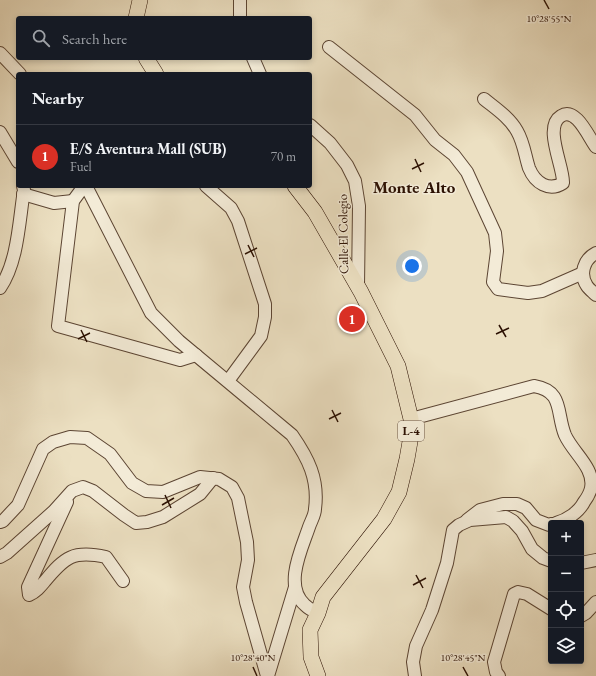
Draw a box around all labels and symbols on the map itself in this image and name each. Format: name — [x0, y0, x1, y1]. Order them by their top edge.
text: 10°28'55"N — [527, 12, 572, 25]
district label: Monte Alto — [373, 176, 456, 198]
street label: Calle El Colegio — [334, 194, 352, 274]
your location — [402, 256, 422, 276]
pin: 1 — [339, 304, 365, 334]
road number: L-4 — [398, 421, 424, 441]
text: 10°28'40"N — [231, 651, 276, 664]
text: 10°28'45"N — [441, 651, 486, 664]

